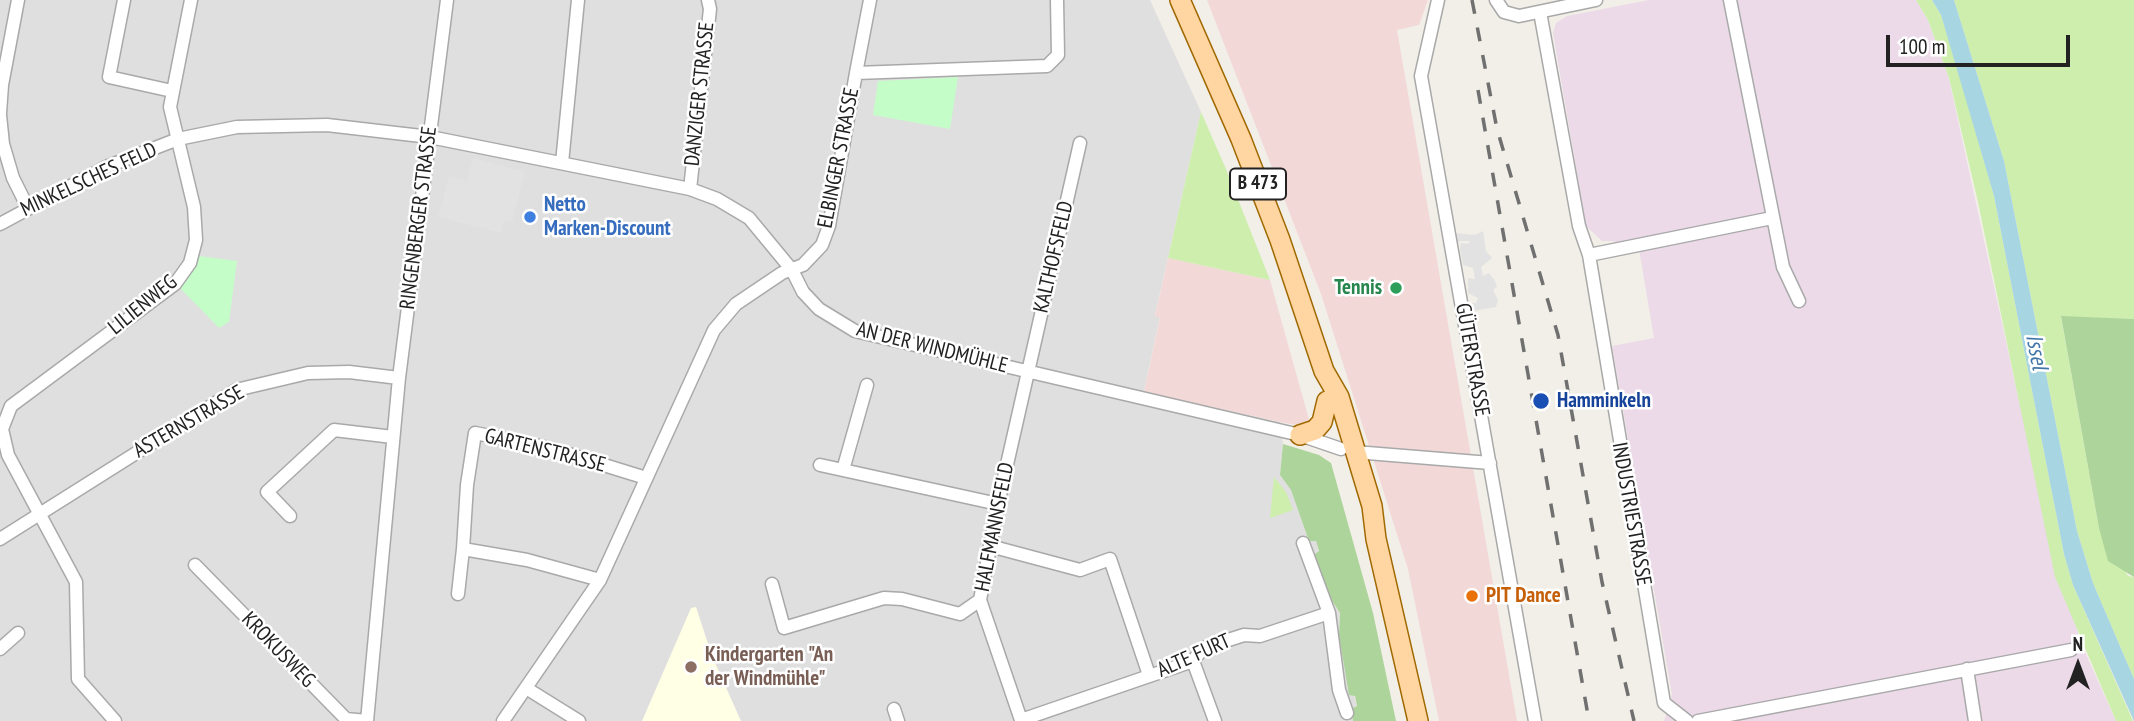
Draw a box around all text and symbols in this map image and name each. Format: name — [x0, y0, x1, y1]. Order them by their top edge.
street label: DANZIGER STRASSE — [680, 21, 720, 167]
scale bar — [1889, 21, 2073, 65]
text: 100 m — [1899, 33, 1945, 60]
street label: ELBINGER STRASSE — [813, 86, 865, 230]
street label: RINGENBERGER STRASSE — [395, 125, 443, 311]
street label: MINKELSCHES FELD — [17, 137, 161, 223]
road number: B 473 — [1230, 168, 1286, 200]
place label: Netto Marken-Discount — [544, 192, 671, 242]
street label: KALTHOFSFELD — [1029, 199, 1079, 315]
marker: Netto Marken-Discount — [522, 209, 538, 225]
street label: LILIENWEG — [104, 270, 182, 340]
place label: Tennis — [1334, 275, 1382, 301]
marker: Tennis — [1388, 280, 1404, 296]
street label: GÜTERSTRASSE — [1450, 301, 1494, 419]
street label: AN DER WINDMÜHLE — [854, 317, 1010, 379]
water label: Issel — [2019, 332, 2053, 372]
street label: ASTERNSTRASSE — [129, 380, 249, 464]
place label: Hamminkeln — [1557, 388, 1651, 414]
marker: Hamminkeln — [1531, 391, 1551, 411]
street label: GARTENSTRASSE — [482, 424, 608, 478]
street label: INDUSTRIESTRASSE — [1606, 440, 1656, 588]
street label: HALFMANNSFELD — [970, 460, 1020, 594]
place label: PIT Dance — [1486, 583, 1561, 609]
marker: PIT Dance — [1464, 588, 1480, 604]
street label: KROKUSWEG — [236, 607, 320, 693]
street label: ALTE FURT — [1153, 629, 1235, 683]
north arrow — [2043, 630, 2113, 700]
text: N — [2073, 632, 2083, 656]
place label: Kindergarten "An der Windmühle" — [705, 642, 833, 692]
marker: Kindergarten "An der Windmühle" — [683, 659, 699, 675]

